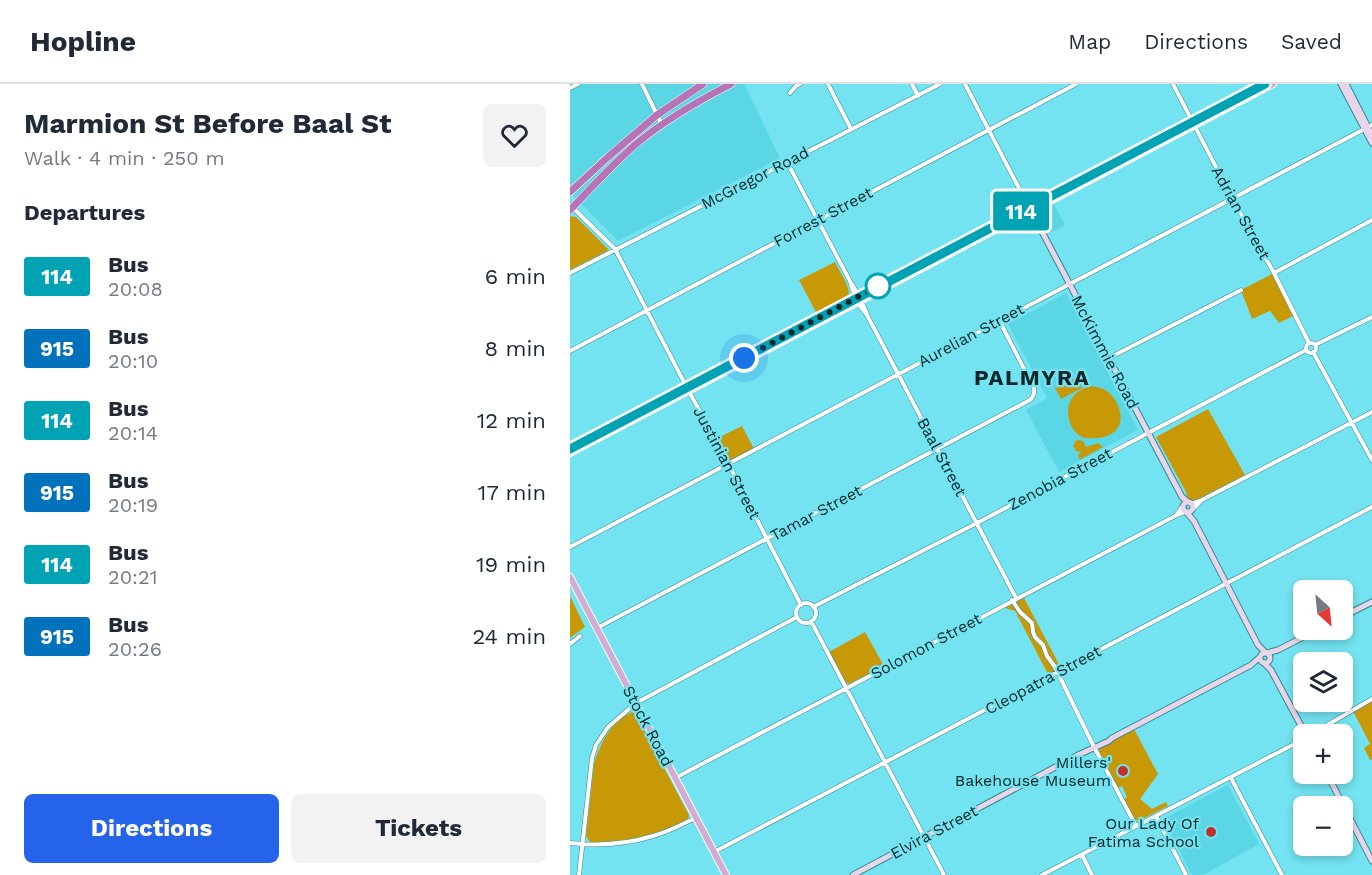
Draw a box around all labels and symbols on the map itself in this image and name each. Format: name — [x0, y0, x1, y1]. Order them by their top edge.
street label: McGregor Road — [698, 143, 812, 213]
street label: Adrian Street — [1208, 163, 1275, 263]
street label: Forrest Street — [770, 183, 876, 251]
line badge: 114 — [986, 192, 1056, 230]
unlabelled marker — [865, 273, 891, 299]
street label: McKimmie Road — [1067, 292, 1143, 412]
street label: Aurelian Street — [915, 299, 1028, 371]
your location — [729, 343, 759, 373]
district label: PALMYRA — [974, 365, 1090, 390]
street label: Justinian Street — [689, 403, 765, 523]
street label: Baal Street — [913, 414, 971, 500]
street label: Zenobia Street — [1005, 443, 1115, 514]
street label: Tamar Street — [767, 481, 865, 545]
north arrow — [1293, 580, 1353, 640]
street label: Solomon Street — [867, 609, 985, 683]
street label: Cleopatra Street — [982, 641, 1105, 719]
street label: Stock Road — [619, 682, 677, 770]
place label: Millers' Bakehouse Museum — [955, 753, 1111, 790]
marker: Millers' Bakehouse Museum — [1116, 764, 1130, 778]
street label: Elvira Street — [887, 801, 981, 863]
place label: Our Lady Of Fatima School — [1088, 814, 1200, 851]
marker: Our Lady Of Fatima School — [1204, 825, 1218, 839]

